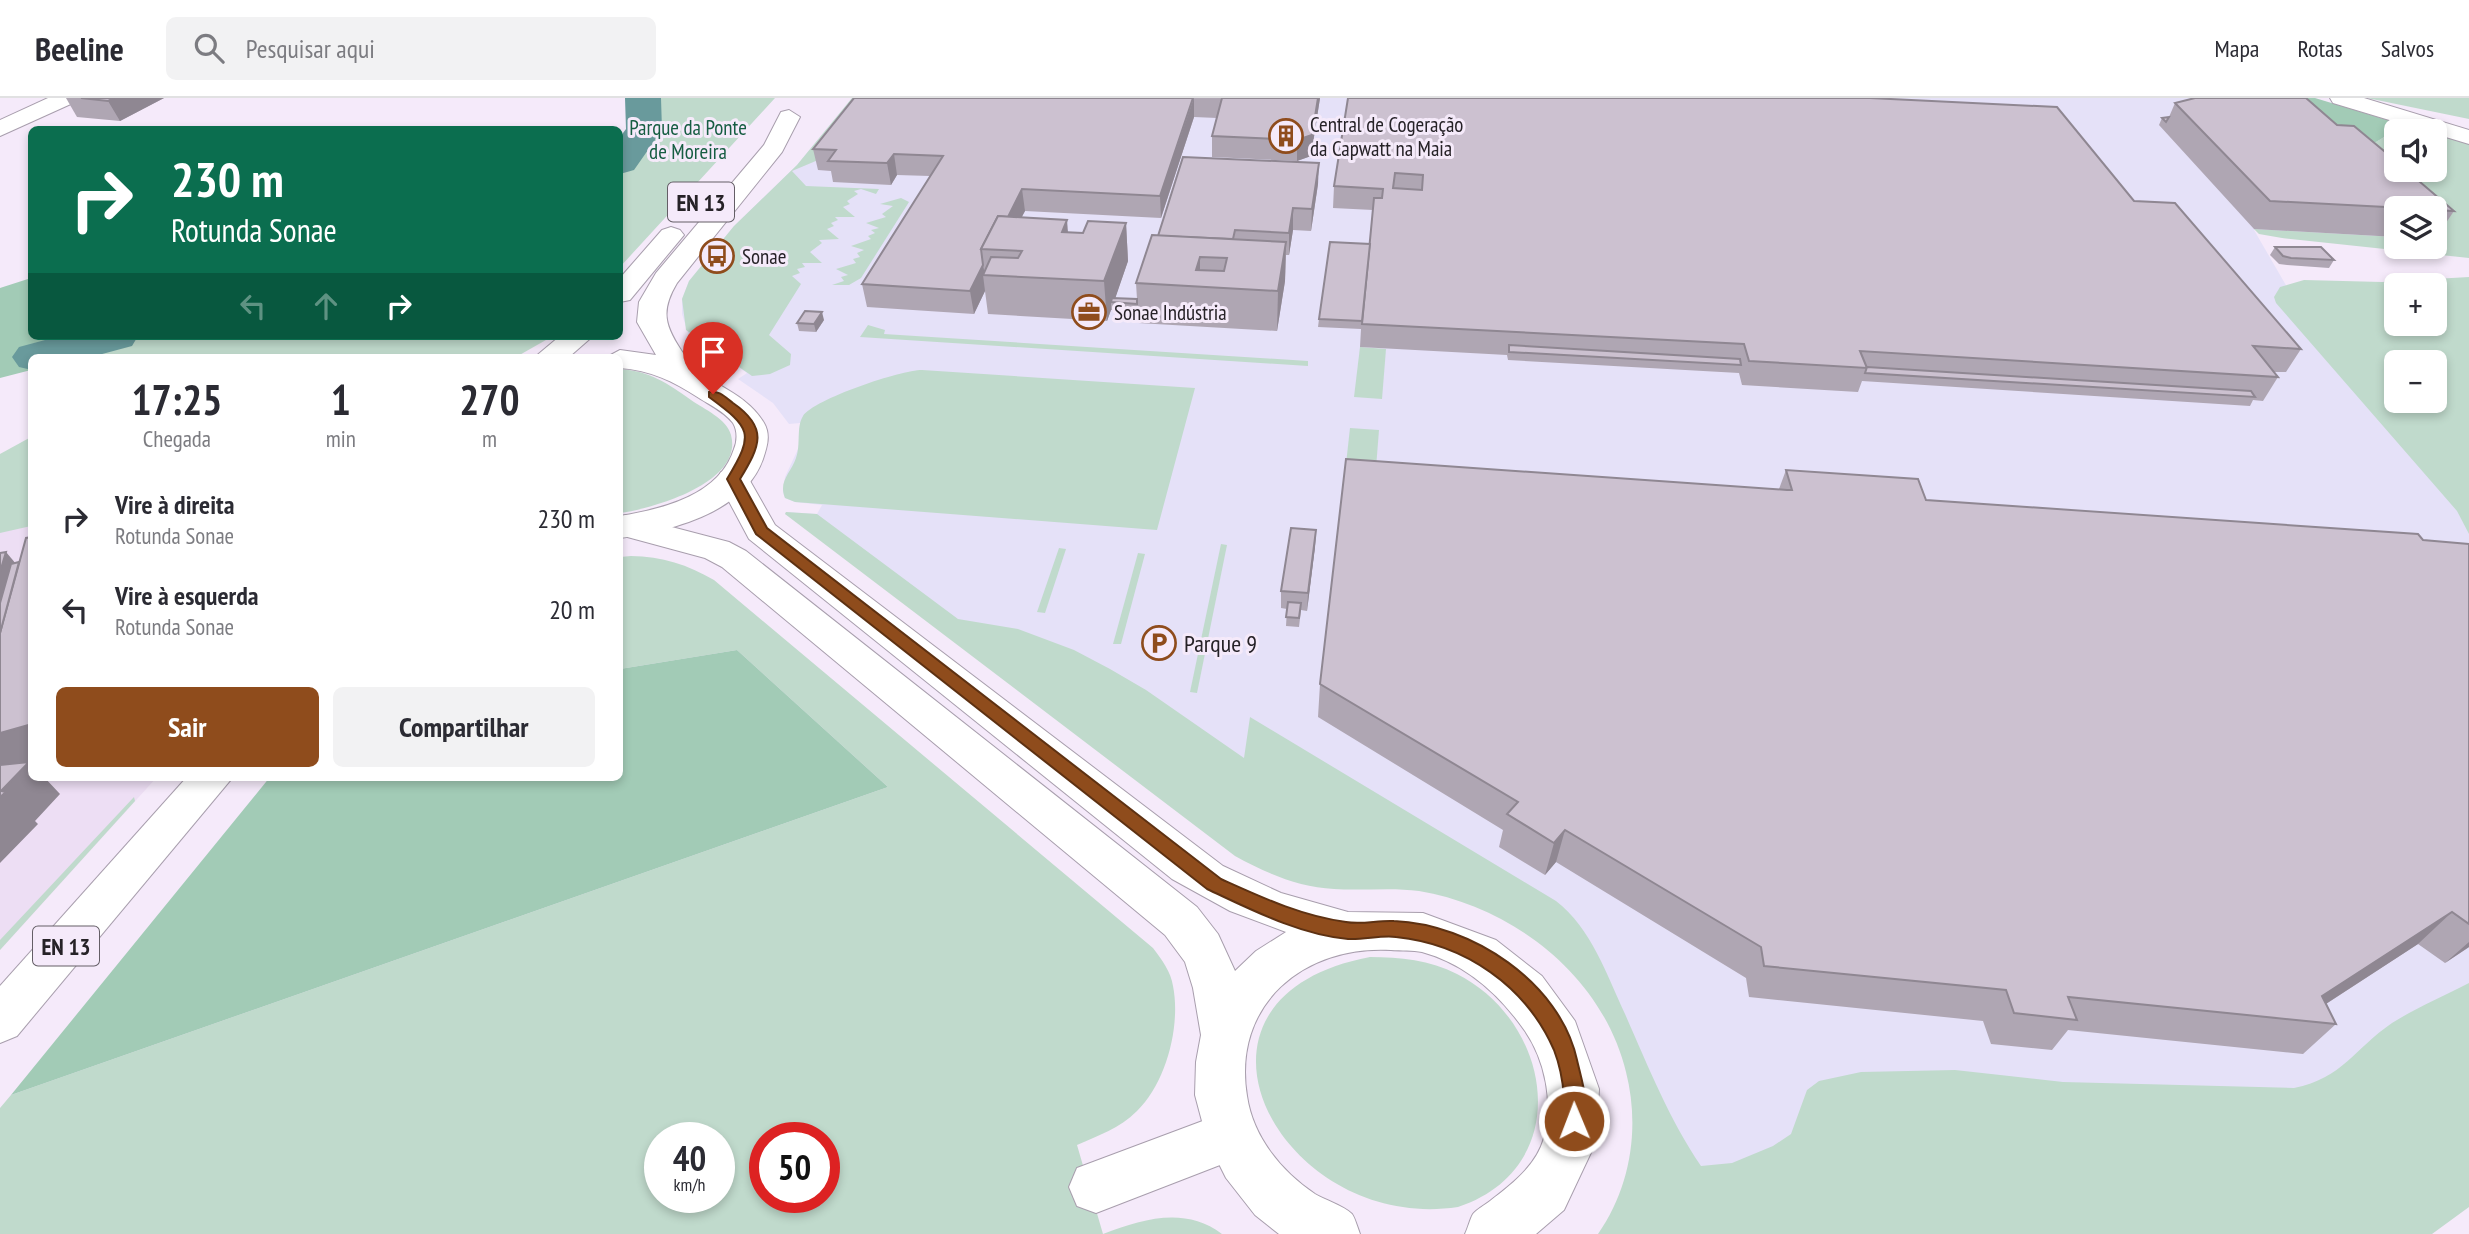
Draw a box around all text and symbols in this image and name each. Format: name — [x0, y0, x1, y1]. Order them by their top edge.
search box — [166, 17, 656, 80]
text: Beeline — [35, 27, 124, 70]
icon: search — [190, 29, 228, 67]
text: Pesquisar aqui — [246, 32, 375, 65]
text: Mapa — [2215, 33, 2259, 64]
text: Rotas — [2297, 33, 2343, 64]
text: Salvos — [2381, 33, 2434, 64]
place label: Central de Cogeração da Capwatt na Maia — [1310, 111, 1463, 162]
park label: Parque da Ponte de Moreira — [629, 114, 747, 165]
building icon: Central de Cogeração da Capwatt na Maia — [1267, 117, 1305, 155]
map controls — [2384, 119, 2447, 413]
button: sound — [2384, 119, 2447, 182]
text: 230 m — [171, 147, 284, 211]
icon: right — [56, 154, 147, 245]
road number: EN 13 — [668, 183, 734, 222]
button: layers — [2384, 196, 2447, 259]
text: Rotunda Sonae — [171, 209, 337, 251]
bus stop icon: Sonae — [698, 237, 736, 275]
place label: Sonae — [742, 243, 786, 270]
button: + — [2384, 273, 2447, 336]
icon: left — [234, 287, 272, 325]
icon: ahead — [307, 287, 345, 325]
icon: right — [380, 287, 418, 325]
office icon: Sonae Indústria — [1070, 293, 1108, 331]
place label: Sonae Indústria — [1114, 299, 1227, 326]
pin — [683, 322, 743, 394]
icon: arrive — [694, 333, 732, 371]
button: − — [2384, 350, 2447, 413]
text: 17:25 — [131, 372, 222, 427]
text: 1 — [331, 372, 351, 427]
text: 270 — [459, 372, 520, 427]
text: Chegada — [143, 424, 211, 453]
text: min — [326, 424, 356, 453]
text: m — [482, 424, 497, 453]
text: Vire à direita — [115, 488, 234, 521]
icon: right — [56, 500, 94, 538]
text: 230 m — [537, 502, 595, 535]
text: Rotunda Sonae — [115, 521, 234, 550]
text: Vire à esquerda — [115, 579, 258, 612]
icon: left — [56, 591, 94, 629]
text: 20 m — [549, 593, 595, 626]
text: Rotunda Sonae — [115, 612, 234, 641]
parking icon: Parque 9 — [1140, 624, 1178, 662]
place label: Parque 9 — [1184, 628, 1257, 659]
button: Sair — [56, 687, 319, 767]
button: Compartilhar — [333, 687, 595, 767]
road number: EN 13 — [33, 926, 99, 966]
position arrow — [1537, 1084, 1611, 1158]
speed limit sign: 50 — [749, 1122, 840, 1213]
text: 40 — [673, 1135, 706, 1181]
text: km/h — [674, 1173, 705, 1196]

